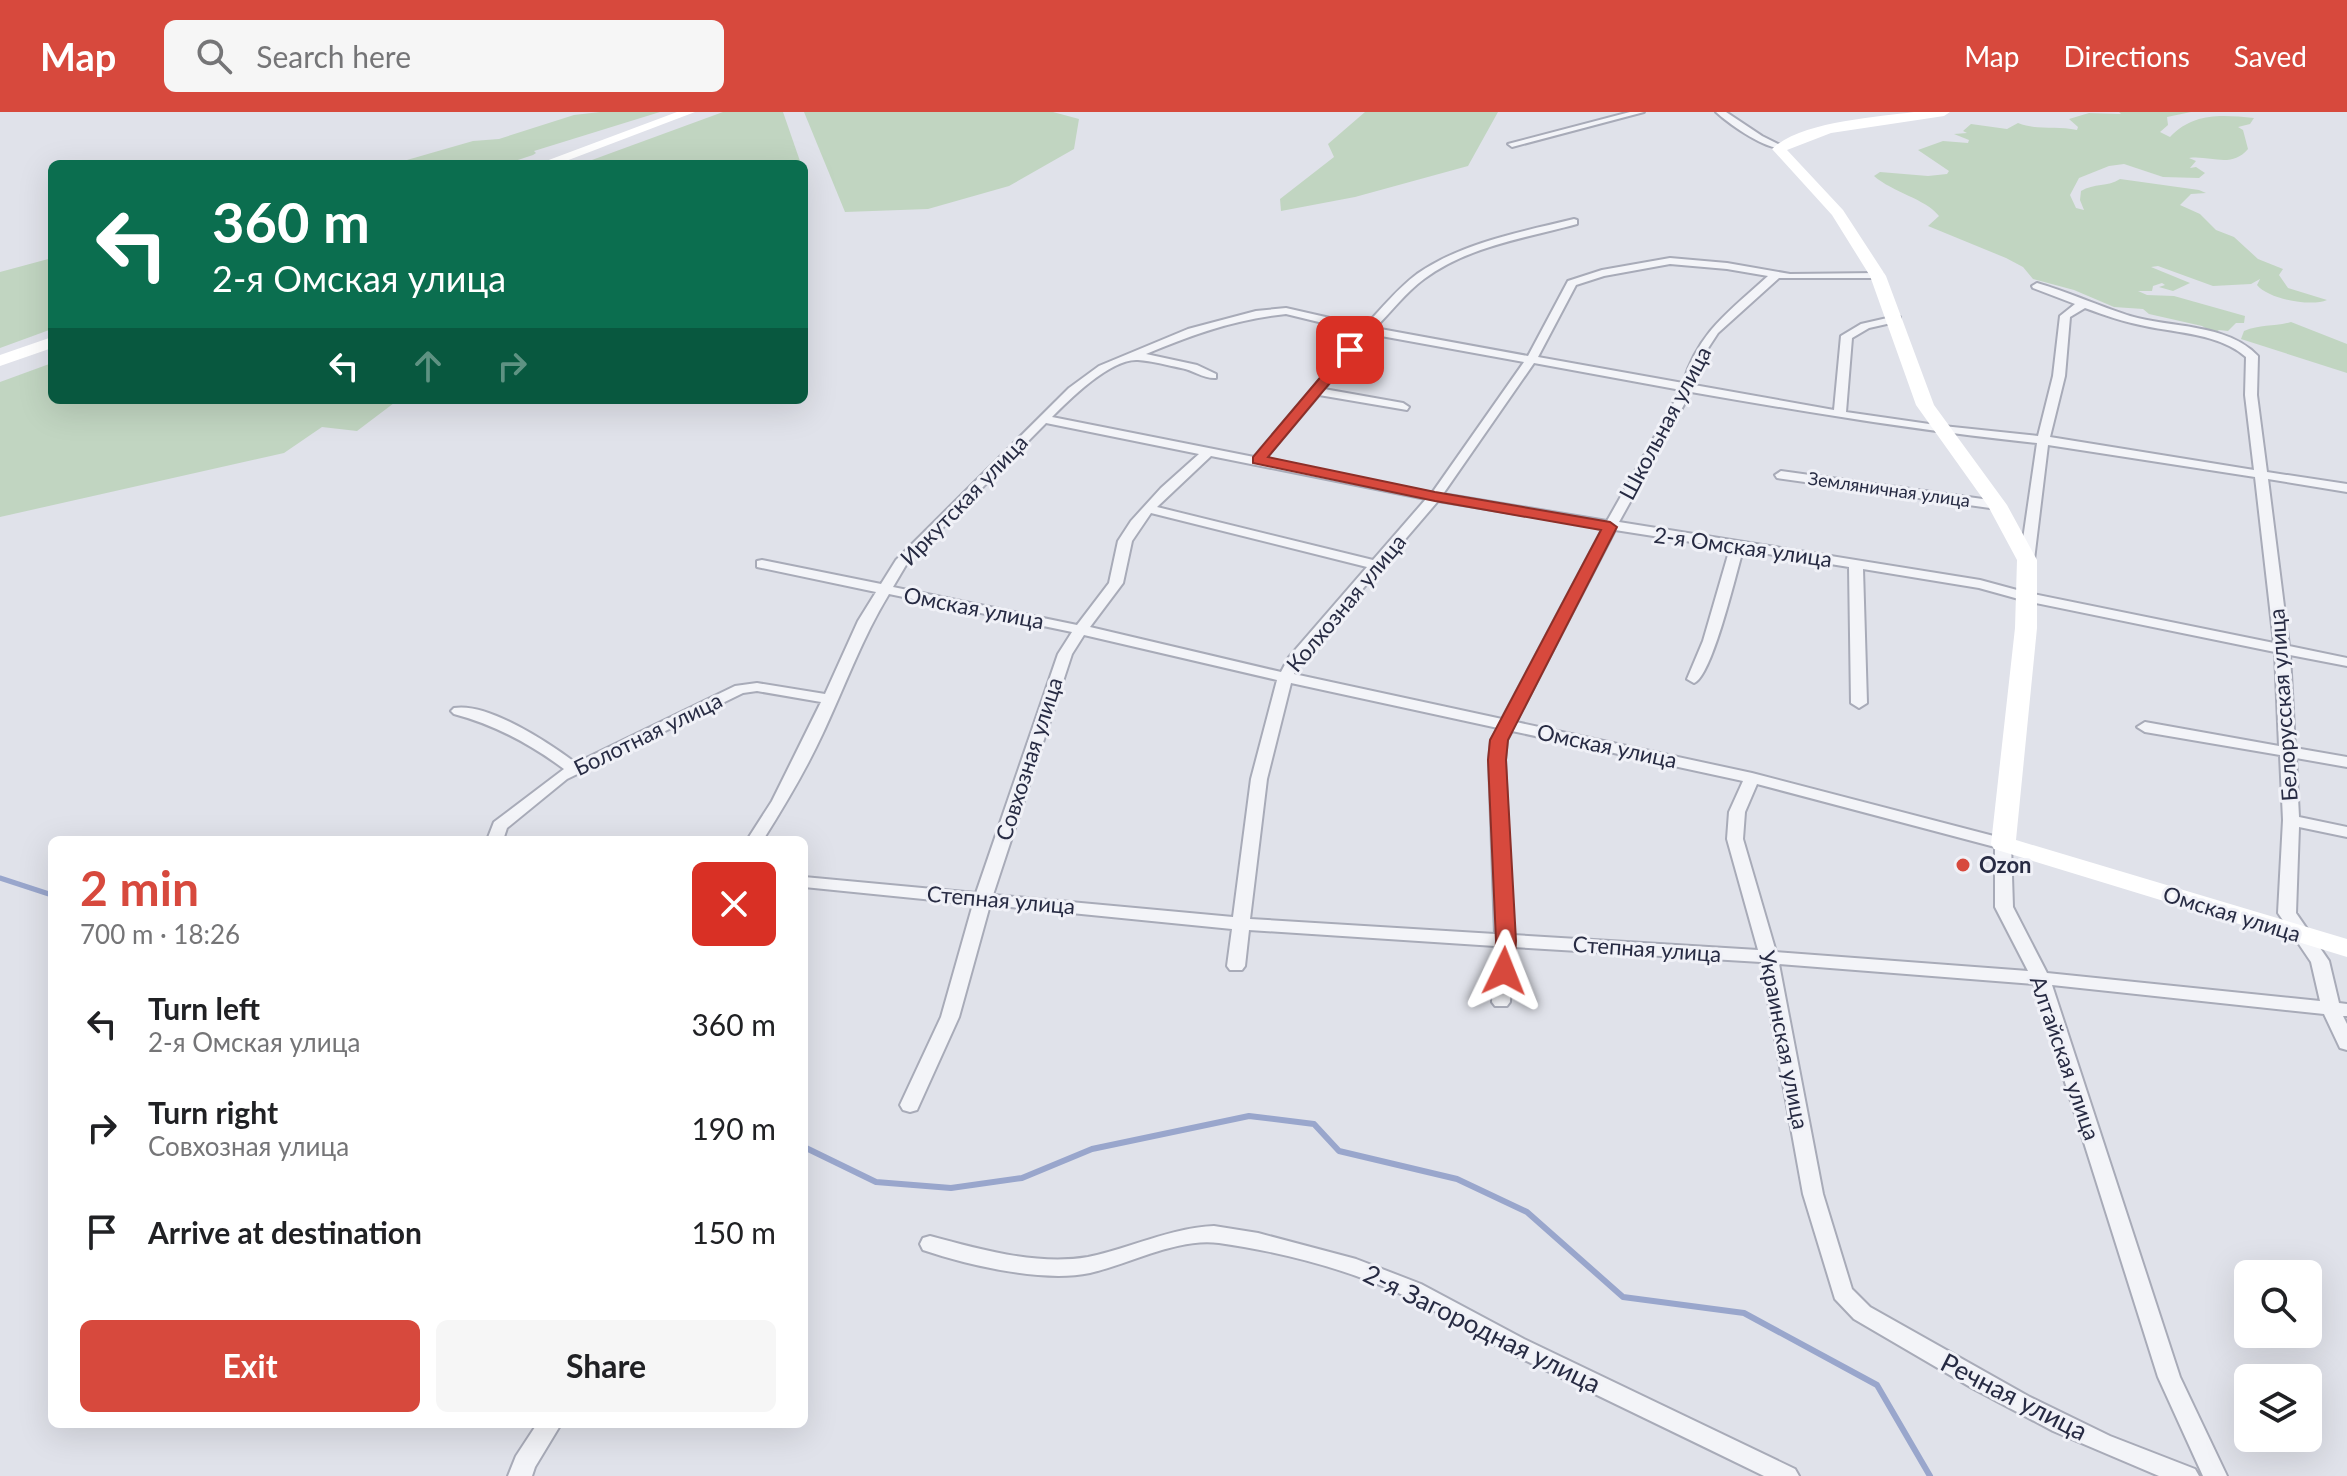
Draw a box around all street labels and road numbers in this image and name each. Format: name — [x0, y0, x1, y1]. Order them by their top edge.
street label: Школьная улица — [1613, 341, 1716, 504]
street label: Иркутская улица — [894, 429, 1033, 571]
street label: Земляничная улица — [1807, 467, 1972, 511]
street label: 2-я Омская улица — [1652, 521, 1834, 572]
street label: Колхозная улица — [1280, 528, 1411, 677]
street label: Омская улица — [902, 581, 1047, 634]
street label: Белорусская улица — [2262, 608, 2303, 802]
street label: Совхозная улица — [989, 674, 1068, 844]
street label: Болотная улица — [569, 686, 726, 781]
street label: Омская улица — [1535, 718, 1680, 774]
street label: Степная улица — [926, 880, 1076, 919]
street label: Омская улица — [2160, 880, 2304, 947]
street label: Степная улица — [1572, 930, 1722, 967]
street label: Украинская улица — [1754, 948, 1815, 1131]
street label: Алтайская улица — [2025, 972, 2106, 1144]
street label: 2-я Загородная улица — [1359, 1257, 1606, 1399]
street label: Речная улица — [1936, 1346, 2093, 1447]

